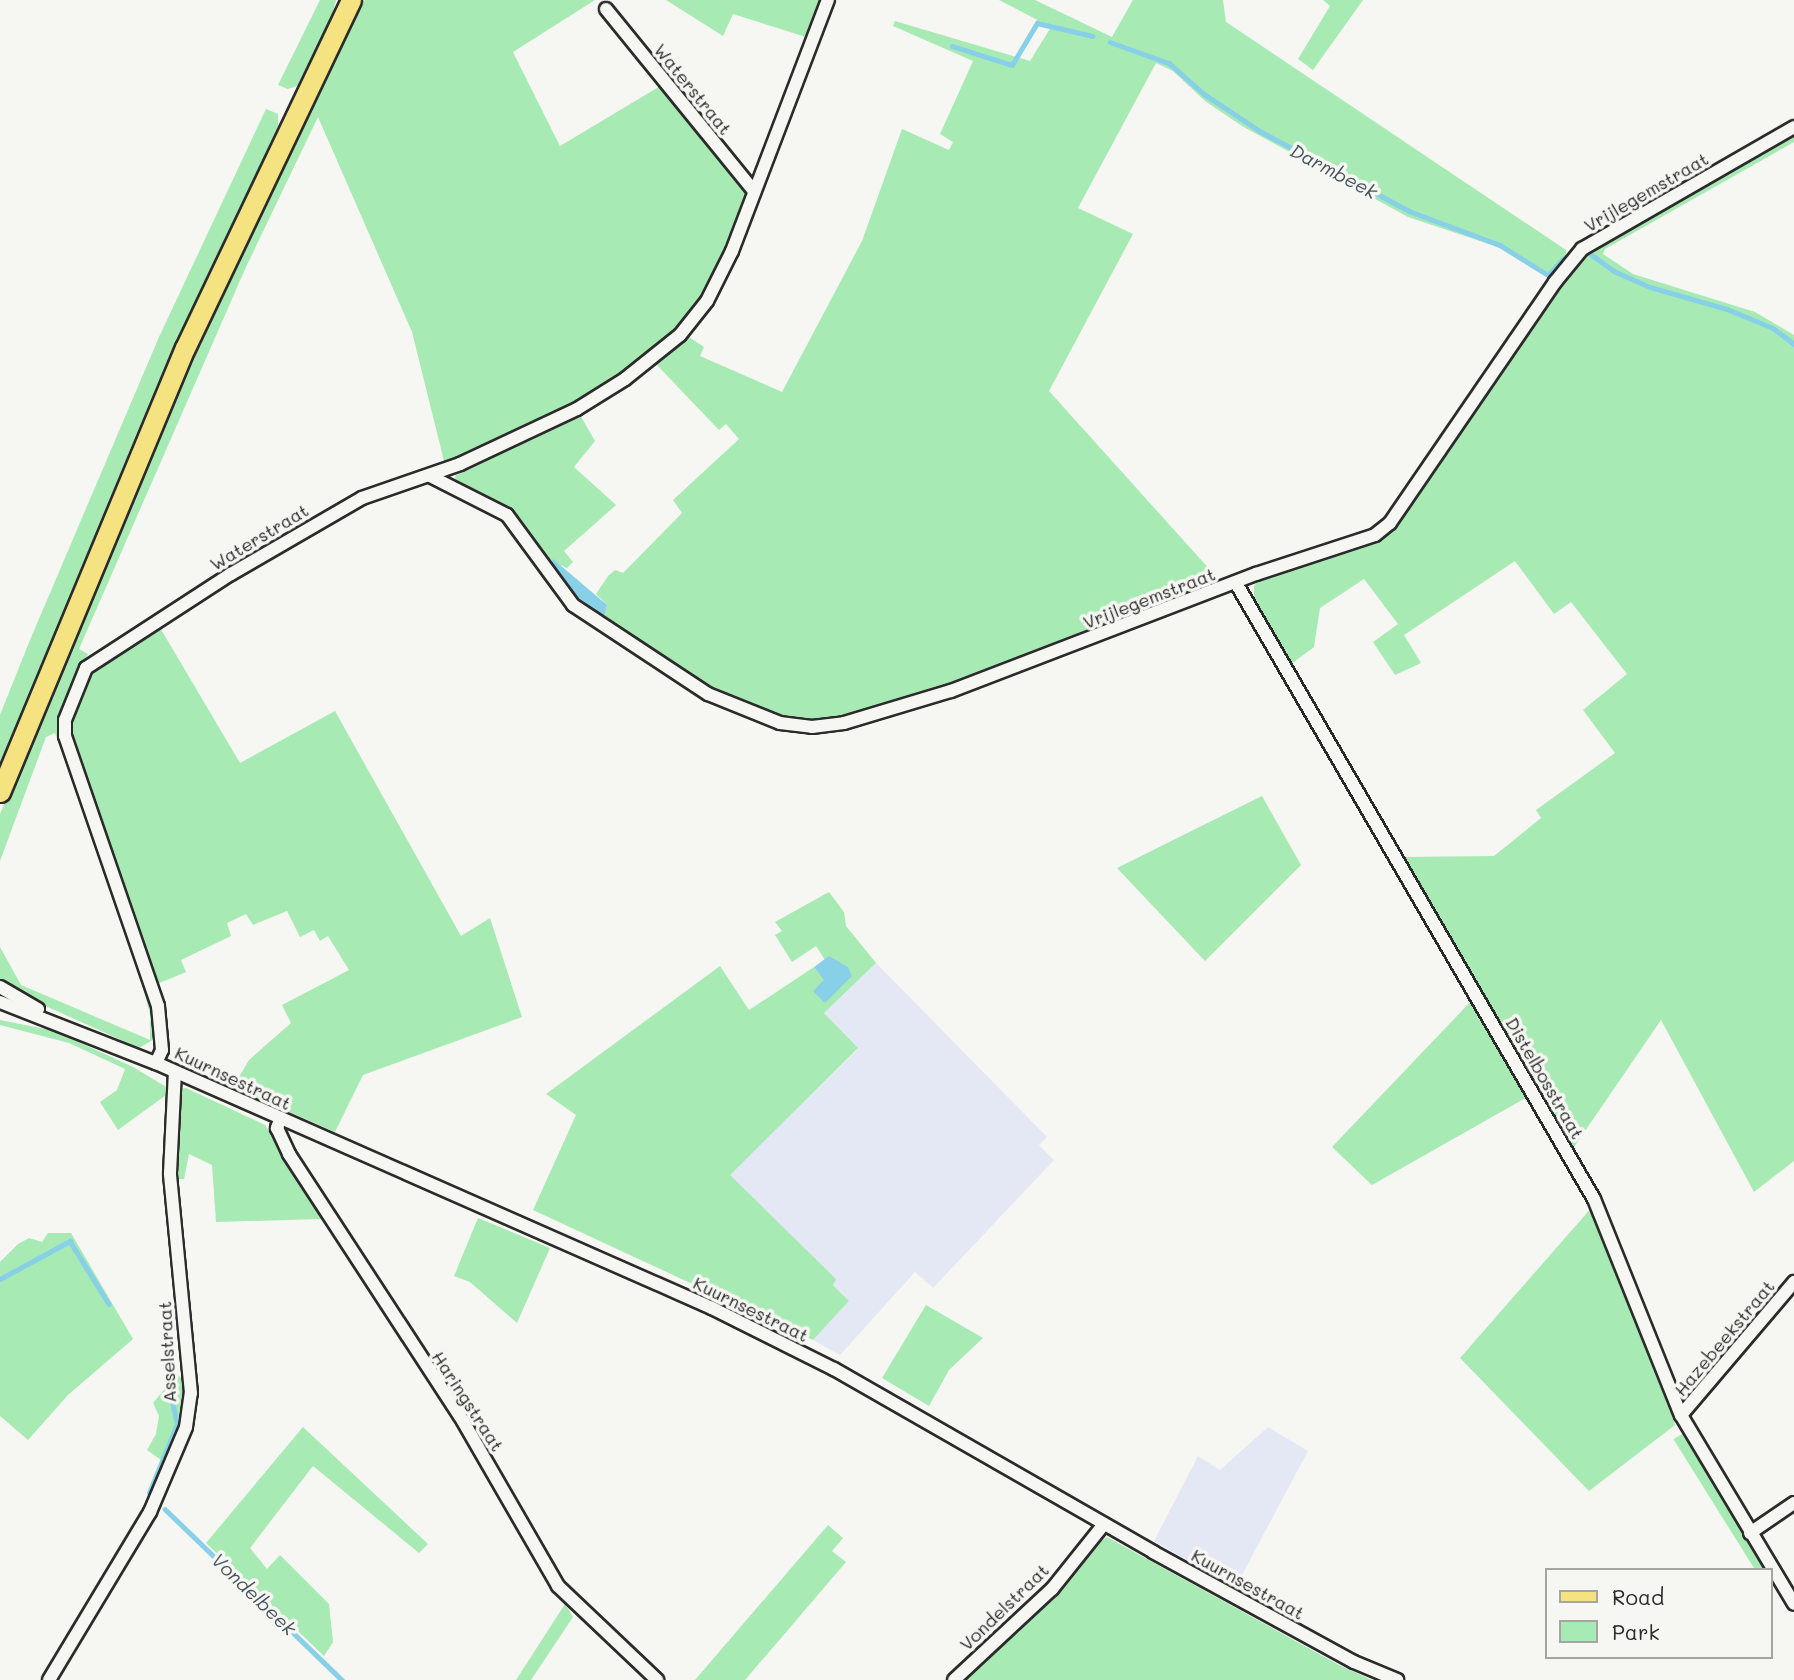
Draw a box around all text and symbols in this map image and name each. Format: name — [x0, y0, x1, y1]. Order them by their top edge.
street label: Waterstraat — [650, 39, 736, 139]
water label: Darmbeek — [1287, 139, 1381, 203]
street label: Vrijlegemstraat — [1580, 148, 1712, 236]
street label: Waterstraat — [206, 499, 312, 575]
street label: Vrijlegemstraat — [1080, 563, 1218, 633]
street label: Distelbosstraat — [1501, 1013, 1589, 1143]
street label: Kuurnsestraat — [172, 1042, 294, 1114]
street label: Kuurnsestraat — [690, 1272, 812, 1346]
street label: Hazebeekstraat — [1669, 1276, 1779, 1400]
street label: Asselstraat — [154, 1301, 180, 1403]
street label: Haringstraat — [428, 1347, 508, 1455]
street label: Kuurnsestraat — [1188, 1544, 1308, 1624]
water label: Vondelbeek — [207, 1548, 301, 1640]
street label: Vondelstraat — [955, 1559, 1053, 1655]
legend — [1546, 1568, 1773, 1659]
text: Road — [1612, 1583, 1664, 1610]
text: Park — [1612, 1618, 1660, 1645]

